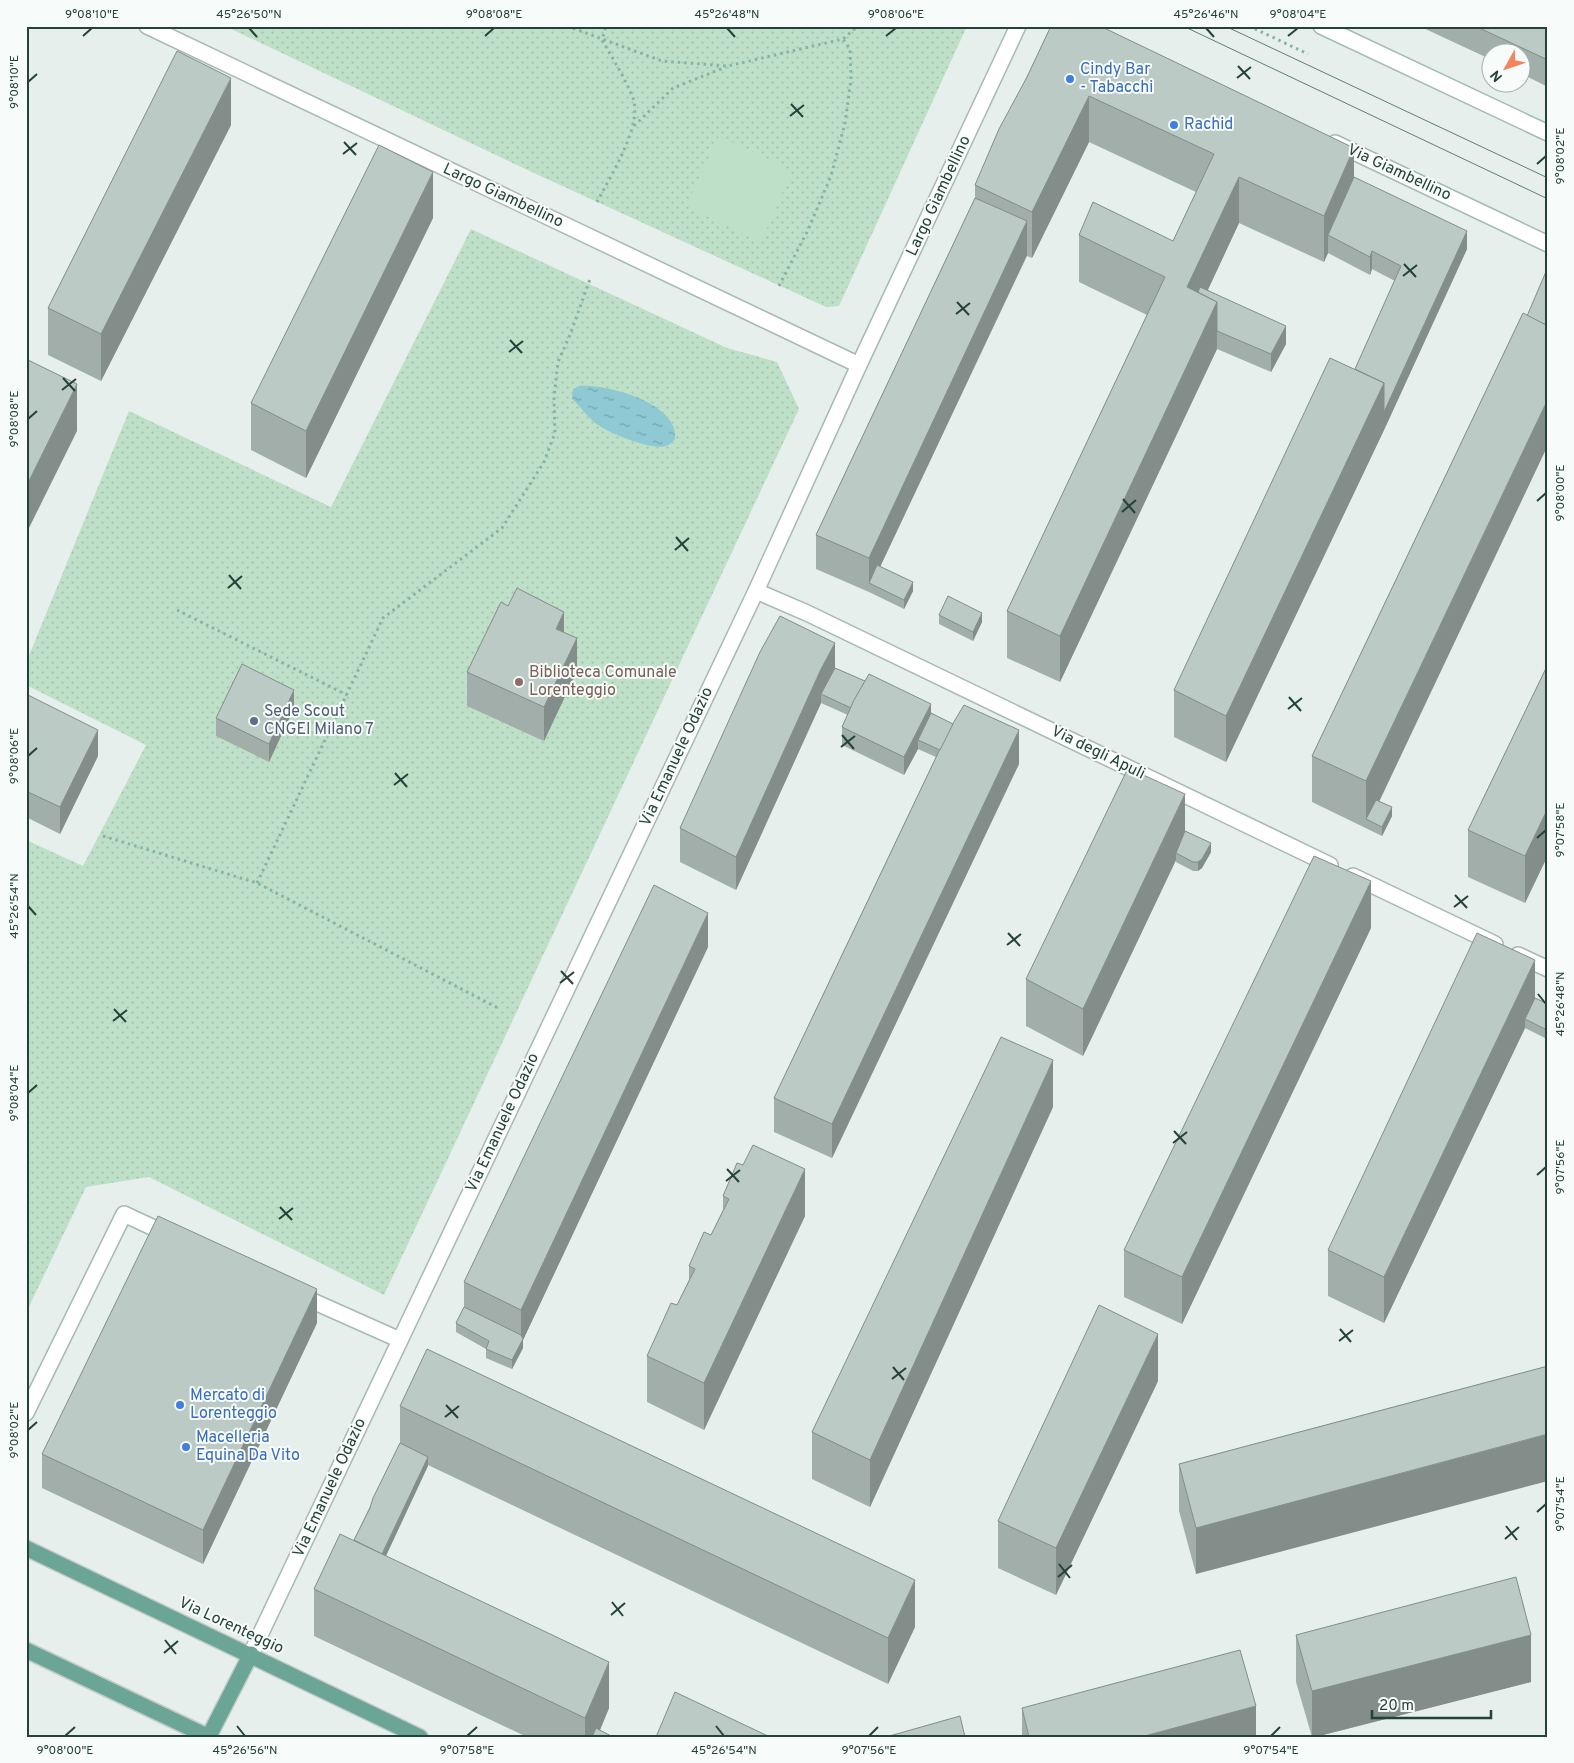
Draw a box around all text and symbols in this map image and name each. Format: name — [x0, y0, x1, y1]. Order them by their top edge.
text: 9°08'10"E — [65, 7, 119, 23]
text: 45°26'50"N — [216, 7, 282, 23]
text: 9°08'08"E — [466, 7, 522, 23]
text: 45°26'48"N — [694, 7, 760, 23]
text: 9°08'06"E — [868, 7, 924, 23]
text: 45°26'46"N — [1174, 7, 1238, 23]
text: 9°08'04"E — [1270, 7, 1326, 23]
north arrow — [1482, 42, 1532, 92]
text: 9°08'10"E — [7, 55, 23, 109]
place label: Cindy Bar - Tabacchi — [1080, 60, 1153, 98]
text: N — [1487, 66, 1507, 85]
marker: Cindy Bar - Tabacchi — [1064, 73, 1076, 85]
place label: Rachid — [1184, 115, 1233, 135]
marker: Rachid — [1168, 119, 1180, 131]
text: 9°08'02"E — [1553, 128, 1569, 184]
street label: Largo Giambellino — [902, 132, 976, 259]
street label: Via Giambellino — [1344, 140, 1454, 206]
street label: Largo Giambellino — [440, 159, 567, 233]
text: 9°08'08"E — [7, 391, 23, 447]
text: 9°08'00"E — [1553, 464, 1569, 522]
place label: Biblioteca Comunale Lorenteggio — [529, 663, 677, 701]
marker: Biblioteca Comunale Lorenteggio — [513, 676, 525, 688]
street label: Via Emanuele Odazio — [636, 684, 718, 830]
place label: Sede Scout CNGEI Milano 7 — [264, 702, 374, 740]
marker: Sede Scout CNGEI Milano 7 — [248, 715, 260, 727]
street label: Via degli Apuli — [1048, 722, 1148, 784]
text: 9°08'06"E — [7, 728, 23, 784]
text: 9°07'58"E — [1553, 802, 1569, 858]
text: 45°26'54"N — [7, 873, 23, 939]
text: 45°26'48"N — [1553, 971, 1569, 1037]
street label: Via Emanuele Odazio — [462, 1050, 544, 1196]
text: 9°08'04"E — [7, 1065, 23, 1121]
text: 9°07'56"E — [1553, 1140, 1569, 1194]
place label: Mercato di Lorenteggio — [190, 1386, 277, 1424]
marker: Mercato di Lorenteggio — [174, 1399, 186, 1411]
text: 9°08'02"E — [7, 1402, 23, 1458]
street label: Via Emanuele Odazio — [289, 1415, 371, 1561]
place label: Macelleria Equina Da Vito — [196, 1428, 300, 1466]
marker: Macelleria Equina Da Vito — [180, 1441, 192, 1453]
text: 9°07'54"E — [1553, 1476, 1569, 1532]
street label: Via Lorenteggio — [175, 1593, 287, 1659]
scale bar — [1372, 1688, 1490, 1720]
text: 20 m — [1379, 1697, 1414, 1716]
text: 9°08'00"E — [36, 1743, 94, 1759]
text: 45°26'56"N — [213, 1743, 277, 1759]
text: 9°07'58"E — [439, 1743, 495, 1759]
text: 45°26'54"N — [691, 1743, 757, 1759]
text: 9°07'56"E — [842, 1743, 896, 1759]
text: 9°07'54"E — [1243, 1743, 1299, 1759]

